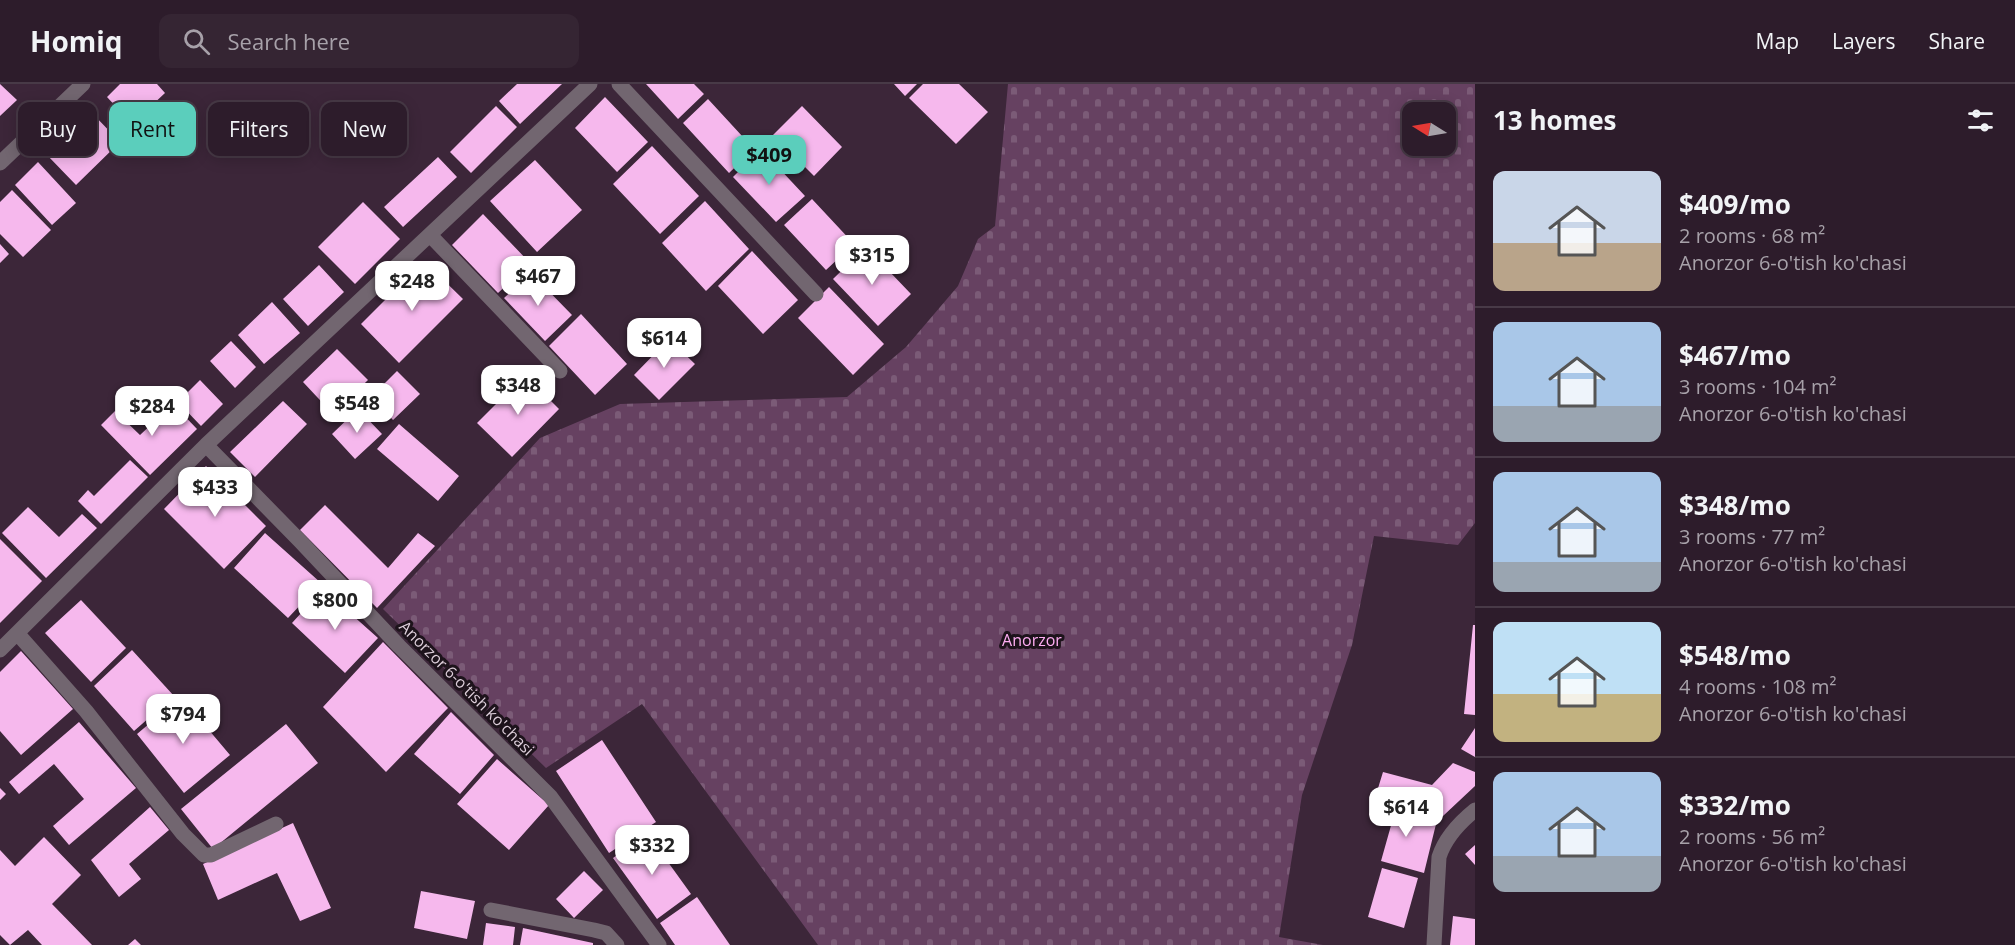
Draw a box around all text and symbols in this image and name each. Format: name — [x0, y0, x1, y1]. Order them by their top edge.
search box — [159, 14, 579, 68]
text: Homiq — [30, 22, 123, 60]
icon: search — [180, 25, 213, 58]
text: Search here — [228, 26, 350, 56]
text: Map — [1756, 27, 1799, 55]
text: Layers — [1832, 27, 1896, 55]
text: Share — [1929, 27, 1985, 55]
chip: Buy — [18, 102, 97, 156]
chip: Rent — [109, 102, 196, 156]
chip: Filters — [208, 102, 309, 156]
chip: New — [321, 102, 407, 156]
north arrow — [1402, 102, 1456, 156]
map controls — [1402, 102, 1456, 156]
text: 13 homes — [1493, 102, 1617, 138]
icon: filters — [1964, 104, 1997, 137]
pin: $409 — [733, 135, 805, 186]
text: $409 — [746, 141, 792, 168]
text: $409/mo — [1679, 186, 1791, 222]
icon: home — [1541, 195, 1613, 267]
text: 2 rooms · 68 m² — [1679, 222, 1825, 249]
pin: $315 — [836, 235, 908, 286]
text: $315 — [849, 241, 895, 268]
text: Anorzor 6-o'tish ko'chasi — [1679, 249, 1907, 276]
pin: $467 — [502, 256, 574, 307]
pin: $248 — [376, 261, 448, 312]
text: $467 — [515, 262, 561, 289]
text: $248 — [389, 267, 435, 294]
pin: $614 — [628, 318, 700, 369]
text: $614 — [641, 324, 687, 351]
text: $467/mo — [1679, 337, 1791, 373]
icon: home — [1541, 346, 1613, 418]
pin: $348 — [482, 365, 554, 416]
text: $348 — [495, 371, 541, 398]
text: 3 rooms · 104 m² — [1679, 373, 1837, 400]
pin: $548 — [321, 383, 393, 434]
pin: $284 — [116, 386, 188, 437]
text: $548 — [334, 389, 380, 416]
text: $284 — [129, 392, 175, 419]
text: Anorzor 6-o'tish ko'chasi — [1679, 400, 1907, 427]
pin: $433 — [179, 467, 251, 518]
text: $433 — [192, 473, 238, 500]
text: $348/mo — [1679, 487, 1791, 523]
icon: home — [1541, 496, 1613, 568]
text: 3 rooms · 77 m² — [1679, 523, 1825, 550]
text: Anorzor 6-o'tish ko'chasi — [1679, 550, 1907, 577]
pin: $800 — [299, 580, 371, 631]
text: $800 — [312, 586, 358, 613]
street label: Anorzor 6-o'tish ko'chasi — [395, 616, 539, 760]
park label: Anorzor — [1002, 629, 1062, 651]
text: $548/mo — [1679, 637, 1791, 673]
icon: home — [1541, 646, 1613, 718]
text: 4 rooms · 108 m² — [1679, 673, 1837, 700]
pin: $794 — [147, 694, 219, 745]
text: $794 — [160, 700, 206, 727]
text: Anorzor 6-o'tish ko'chasi — [1679, 700, 1907, 727]
pin: $614 — [1370, 787, 1442, 838]
text: $332/mo — [1679, 787, 1791, 823]
text: $614 — [1383, 793, 1429, 820]
icon: home — [1541, 796, 1613, 868]
text: 2 rooms · 56 m² — [1679, 823, 1825, 850]
pin: $332 — [616, 825, 688, 876]
text: $332 — [629, 831, 675, 858]
text: Anorzor 6-o'tish ko'chasi — [1679, 850, 1907, 877]

